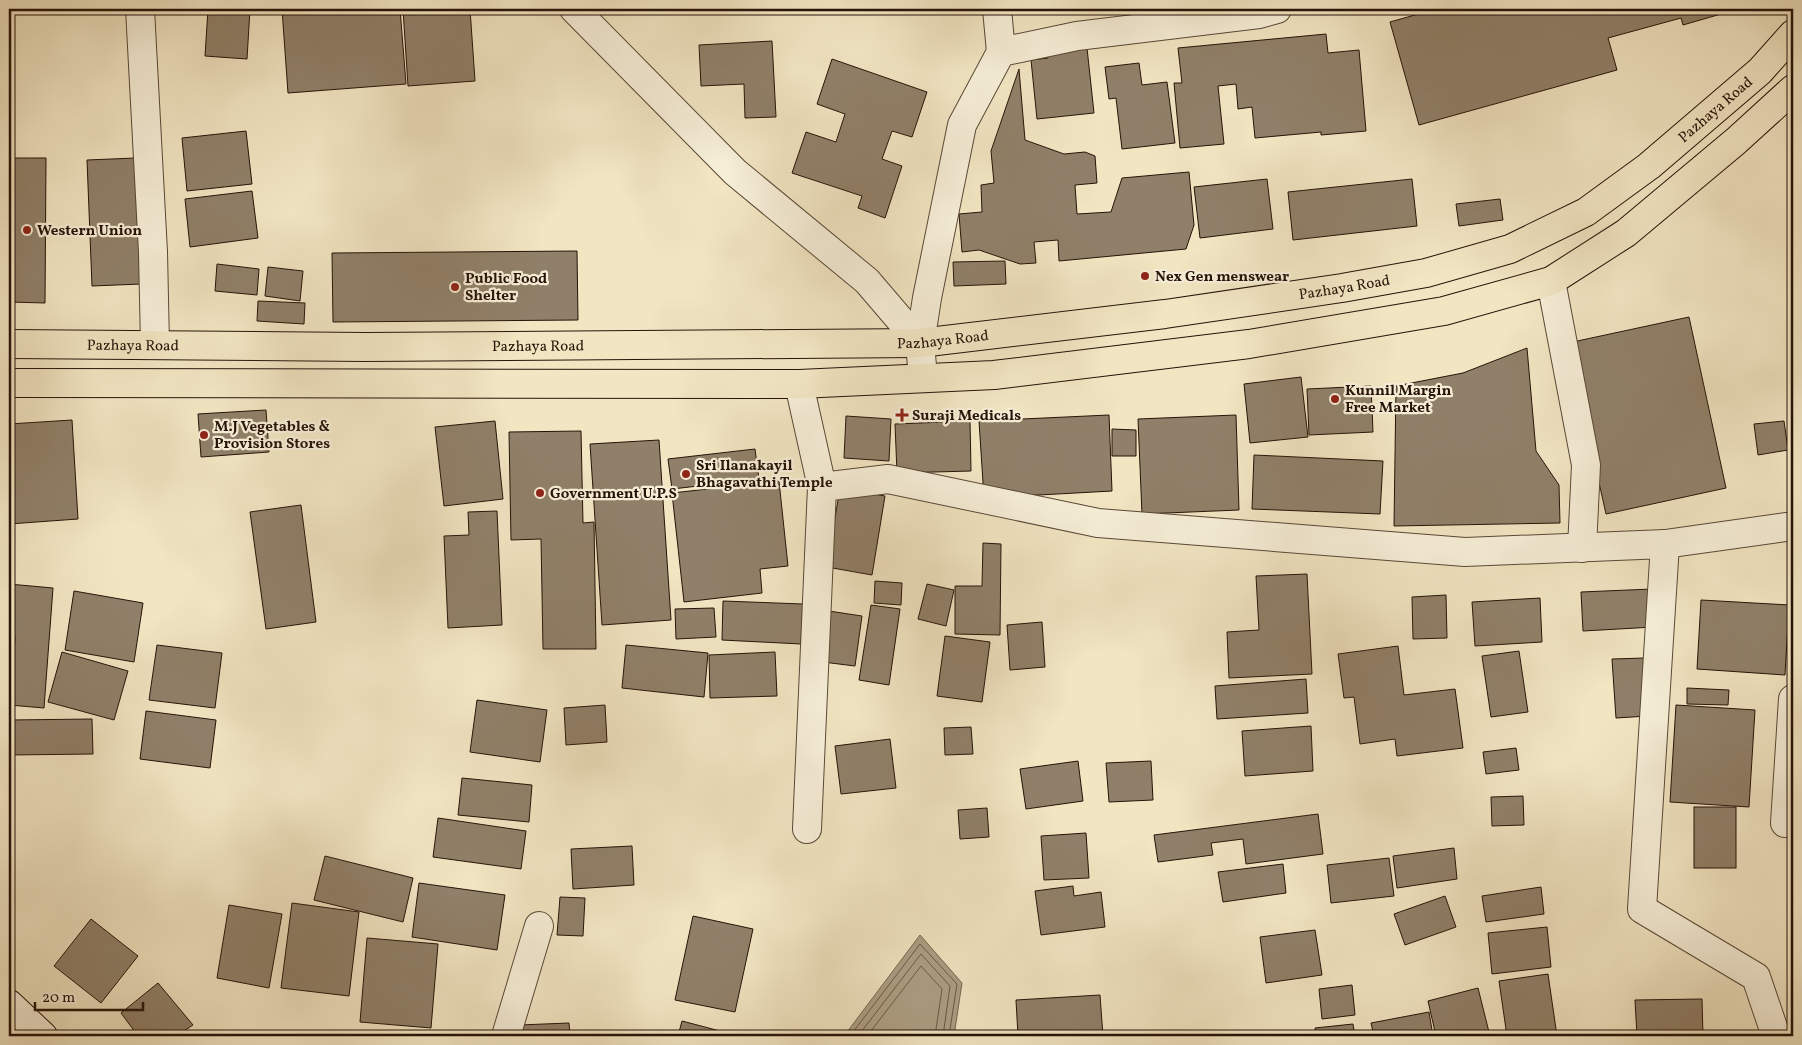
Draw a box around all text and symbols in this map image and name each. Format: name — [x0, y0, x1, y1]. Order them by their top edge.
street label: Pazhaya Road — [1674, 73, 1758, 148]
place label: Western Union — [37, 221, 142, 242]
marker: Western Union — [21, 224, 33, 236]
place label: Nex Gen menswear — [1155, 267, 1289, 288]
place label: Public Food Shelter — [465, 269, 547, 307]
marker: Nex Gen menswear — [1139, 270, 1151, 282]
street label: Pazhaya Road — [1297, 271, 1392, 306]
marker: Public Food Shelter — [449, 281, 461, 293]
street label: Pazhaya Road — [897, 326, 990, 355]
street label: Pazhaya Road — [87, 336, 179, 357]
street label: Pazhaya Road — [492, 336, 584, 358]
place label: Kunnil Margin Free Market — [1345, 381, 1452, 419]
marker: Kunnil Margin Free Market — [1329, 393, 1341, 405]
place label: Suraji Medicals — [912, 406, 1021, 427]
marker: Suraji Medicals — [896, 409, 908, 421]
place label: M.J Vegetables & Provision Stores — [214, 417, 330, 455]
marker: M.J Vegetables & Provision Stores — [198, 429, 210, 441]
place label: Sri Ilanakayil Bhagavathi Temple — [696, 456, 833, 494]
marker: Sri Ilanakayil Bhagavathi Temple — [680, 468, 692, 480]
place label: Government U.P.S — [550, 484, 677, 505]
marker: Government U.P.S — [534, 487, 546, 499]
scale bar — [35, 980, 142, 1012]
text: 20 m — [42, 988, 75, 1009]

